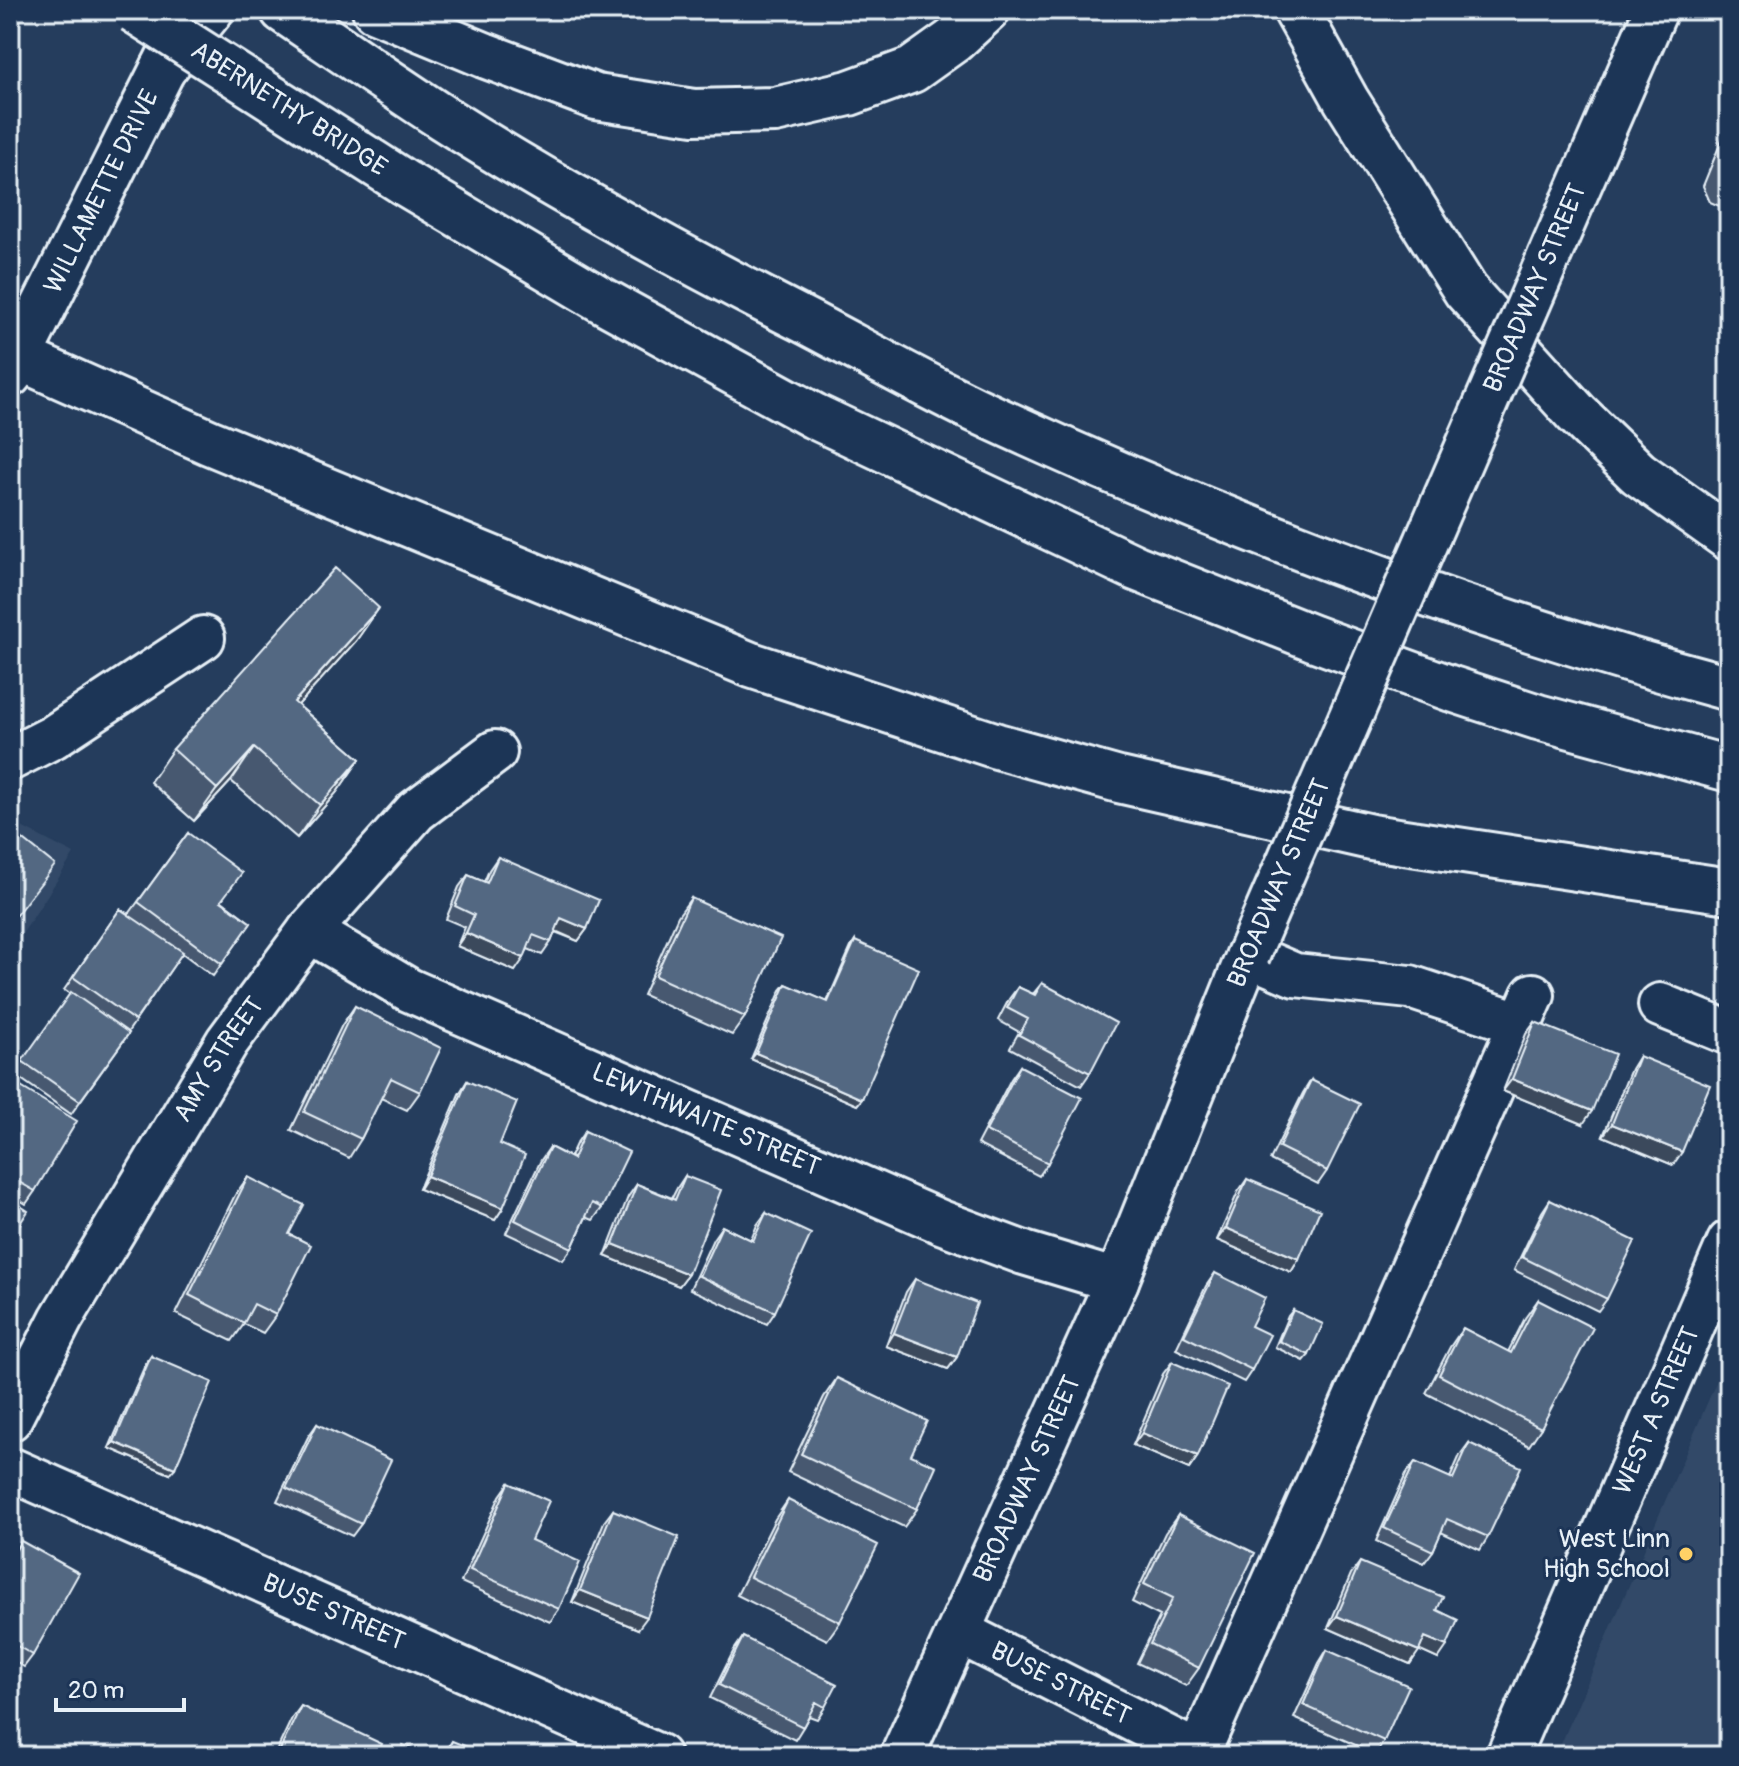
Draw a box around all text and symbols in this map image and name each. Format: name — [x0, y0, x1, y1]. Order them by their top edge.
street label: ABERNETHY BRIDGE — [185, 35, 393, 183]
street label: WILLAMETTE DRIVE — [37, 84, 166, 299]
street label: BROADWAY STREET — [1477, 179, 1593, 397]
street label: BROADWAY STREET — [1221, 774, 1337, 992]
street label: AMY STREET — [167, 991, 271, 1128]
street label: LEWTHWAITE STREET — [587, 1056, 825, 1183]
street label: WEST A STREET — [1606, 1322, 1707, 1499]
street label: BROADWAY STREET — [967, 1370, 1088, 1588]
place label: West Linn High School — [1543, 1523, 1670, 1585]
marker: West Linn High School — [1677, 1545, 1695, 1563]
street label: BUSE STREET — [258, 1567, 410, 1658]
street label: BUSE STREET — [985, 1635, 1136, 1732]
scale bar — [56, 1662, 184, 1712]
text: 20 m — [68, 1676, 124, 1705]

